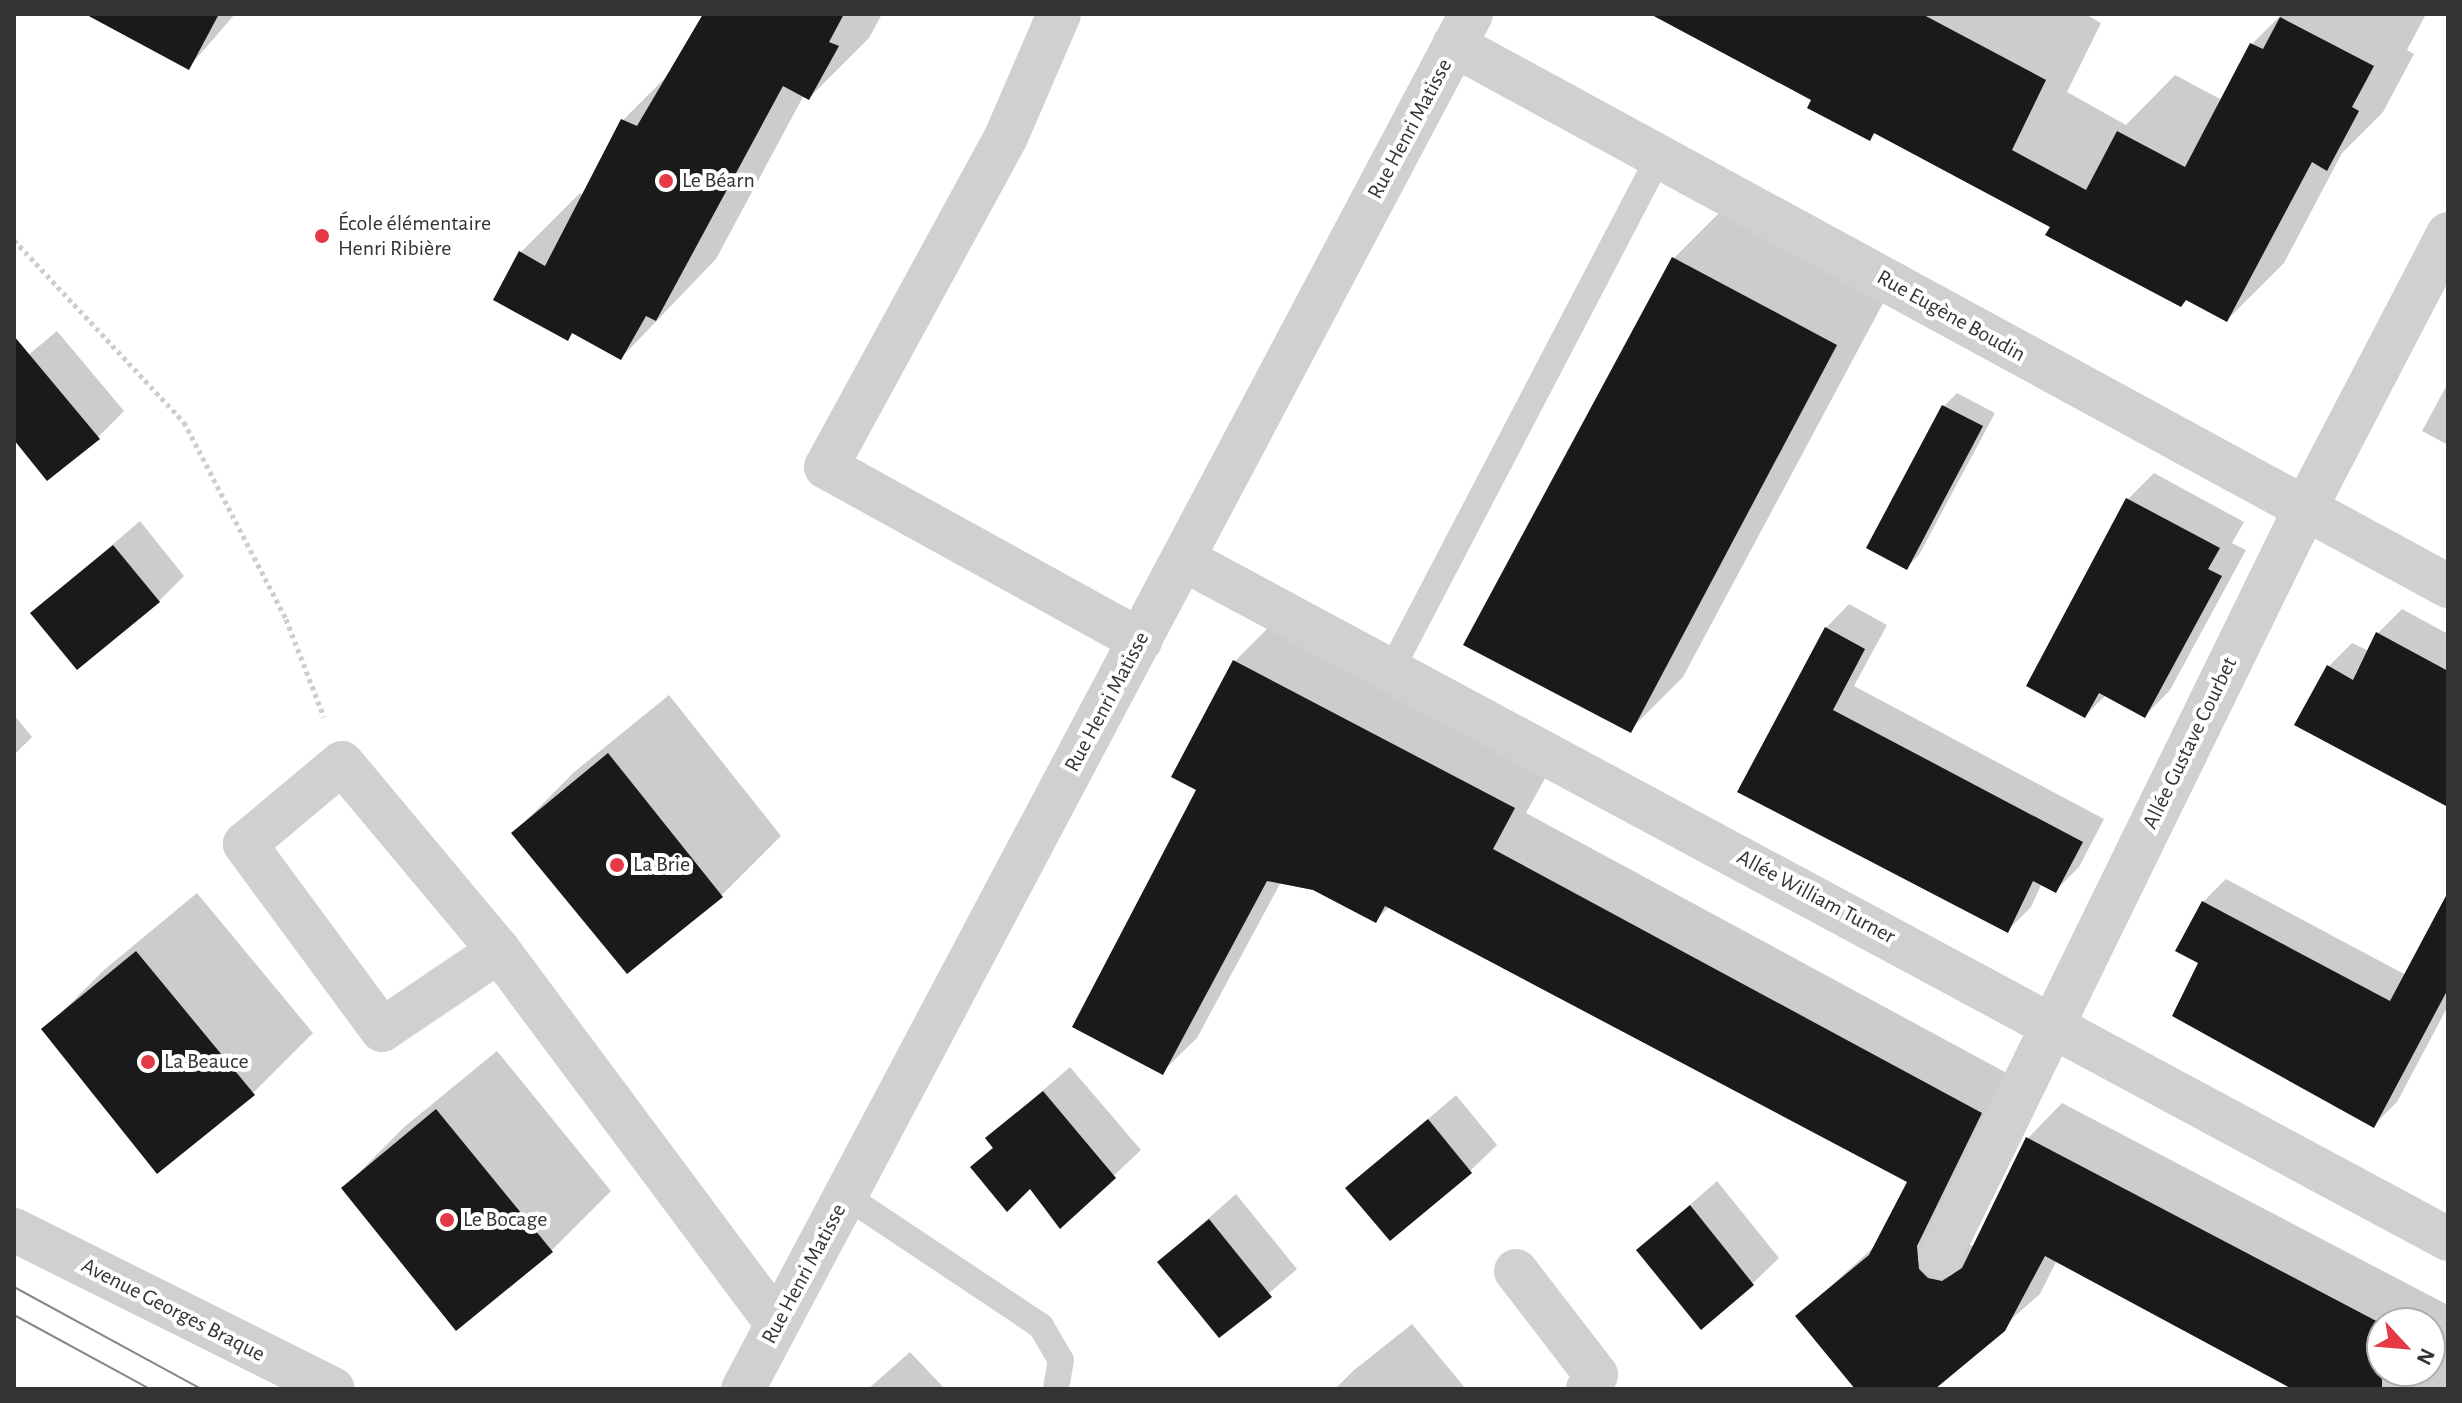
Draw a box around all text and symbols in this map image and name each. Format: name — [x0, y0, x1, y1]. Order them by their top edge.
street label: Rue Henri Matisse — [1362, 54, 1458, 204]
place label: Le Béarn — [682, 168, 755, 194]
marker: Le Béarn — [657, 172, 675, 190]
place label: École élémentaire Henri Ribière — [338, 210, 491, 262]
marker: École élémentaire Henri Ribière — [313, 227, 331, 245]
street label: Rue Eugène Boudin — [1872, 264, 2030, 368]
street label: Rue Henri Matisse — [1059, 627, 1155, 777]
street label: Allée Gustave Courbet — [2137, 653, 2243, 833]
street label: Allée William Turner — [1732, 844, 1900, 950]
place label: La Brie — [633, 852, 690, 878]
marker: La Brie — [608, 856, 626, 874]
place label: La Beauce — [164, 1049, 249, 1075]
marker: La Beauce — [139, 1053, 157, 1071]
street label: Rue Henri Matisse — [756, 1199, 852, 1349]
place label: Le Bocage — [463, 1207, 547, 1233]
marker: Le Bocage — [438, 1211, 456, 1229]
street label: Avenue Georges Braque — [77, 1252, 269, 1368]
north arrow — [2366, 1307, 2446, 1387]
text: N — [2413, 1345, 2439, 1368]

